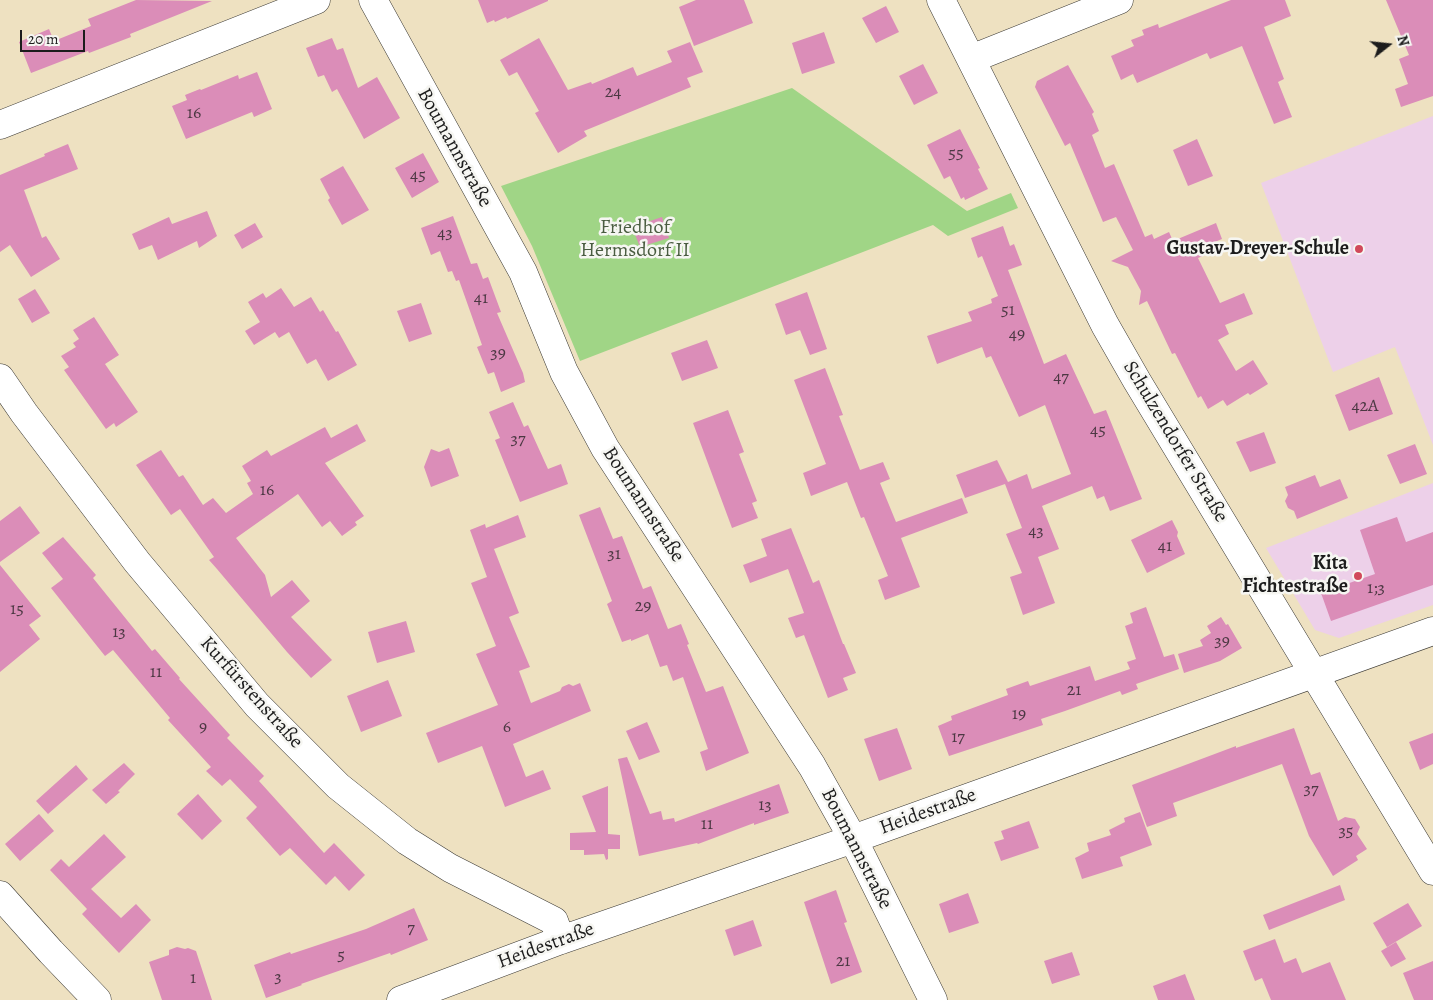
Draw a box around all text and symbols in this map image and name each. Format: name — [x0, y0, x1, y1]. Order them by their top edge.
scale bar — [22, 20, 88, 52]
north arrow — [1363, 20, 1413, 70]
text: 20 m — [28, 29, 59, 49]
text: N — [1392, 33, 1413, 48]
house number: 24 — [605, 82, 621, 104]
street label: Boumannstraße — [411, 84, 497, 212]
house number: 16 — [187, 103, 201, 125]
house number: 55 — [948, 143, 964, 165]
house number: 45 — [410, 165, 426, 187]
park label: Friedhof Hermsdorf II — [580, 216, 690, 263]
house number: 43 — [437, 223, 453, 245]
place label: Gustav-Dreyer-Schule — [1166, 237, 1349, 261]
marker: Gustav-Dreyer-Schule — [1353, 243, 1365, 255]
house number: 41 — [474, 288, 488, 310]
house number: 51 — [1001, 300, 1015, 322]
house number: 49 — [1009, 324, 1025, 346]
house number: 39 — [490, 343, 506, 365]
street label: Schulzendorfer Straße — [1117, 357, 1233, 527]
house number: 47 — [1053, 367, 1069, 389]
house number: 42A — [1351, 396, 1379, 418]
house number: 45 — [1090, 420, 1106, 442]
house number: 37 — [510, 429, 526, 451]
street label: Boumannstraße — [597, 443, 689, 567]
house number: 16 — [260, 480, 274, 502]
house number: 43 — [1028, 521, 1044, 543]
house number: 41 — [1158, 536, 1172, 558]
house number: 31 — [607, 544, 621, 566]
place label: Kita Fichtestraße — [1242, 552, 1348, 599]
marker: Kita Fichtestraße — [1352, 570, 1364, 582]
house number: 1;3 — [1367, 578, 1385, 600]
house number: 29 — [635, 596, 651, 618]
house number: 15 — [10, 599, 24, 621]
house number: 13 — [112, 622, 126, 644]
house number: 39 — [1214, 631, 1230, 653]
street label: Kurfürstenstraße — [194, 632, 308, 754]
house number: 11 — [150, 662, 162, 684]
house number: 21 — [1067, 680, 1081, 702]
house number: 19 — [1012, 704, 1026, 726]
house number: 9 — [199, 717, 207, 739]
house number: 6 — [503, 717, 511, 739]
house number: 17 — [951, 727, 965, 749]
house number: 37 — [1303, 779, 1319, 801]
street label: Heidestraße — [876, 783, 980, 841]
street label: Boumannstraße — [815, 784, 897, 914]
house number: 13 — [758, 795, 772, 817]
house number: 11 — [701, 814, 713, 836]
house number: 35 — [1338, 821, 1354, 843]
street label: Heidestraße — [494, 917, 598, 975]
house number: 7 — [407, 918, 415, 940]
house number: 5 — [337, 945, 345, 967]
house number: 21 — [836, 951, 850, 973]
house number: 3 — [274, 967, 282, 989]
house number: 1 — [190, 968, 196, 990]

